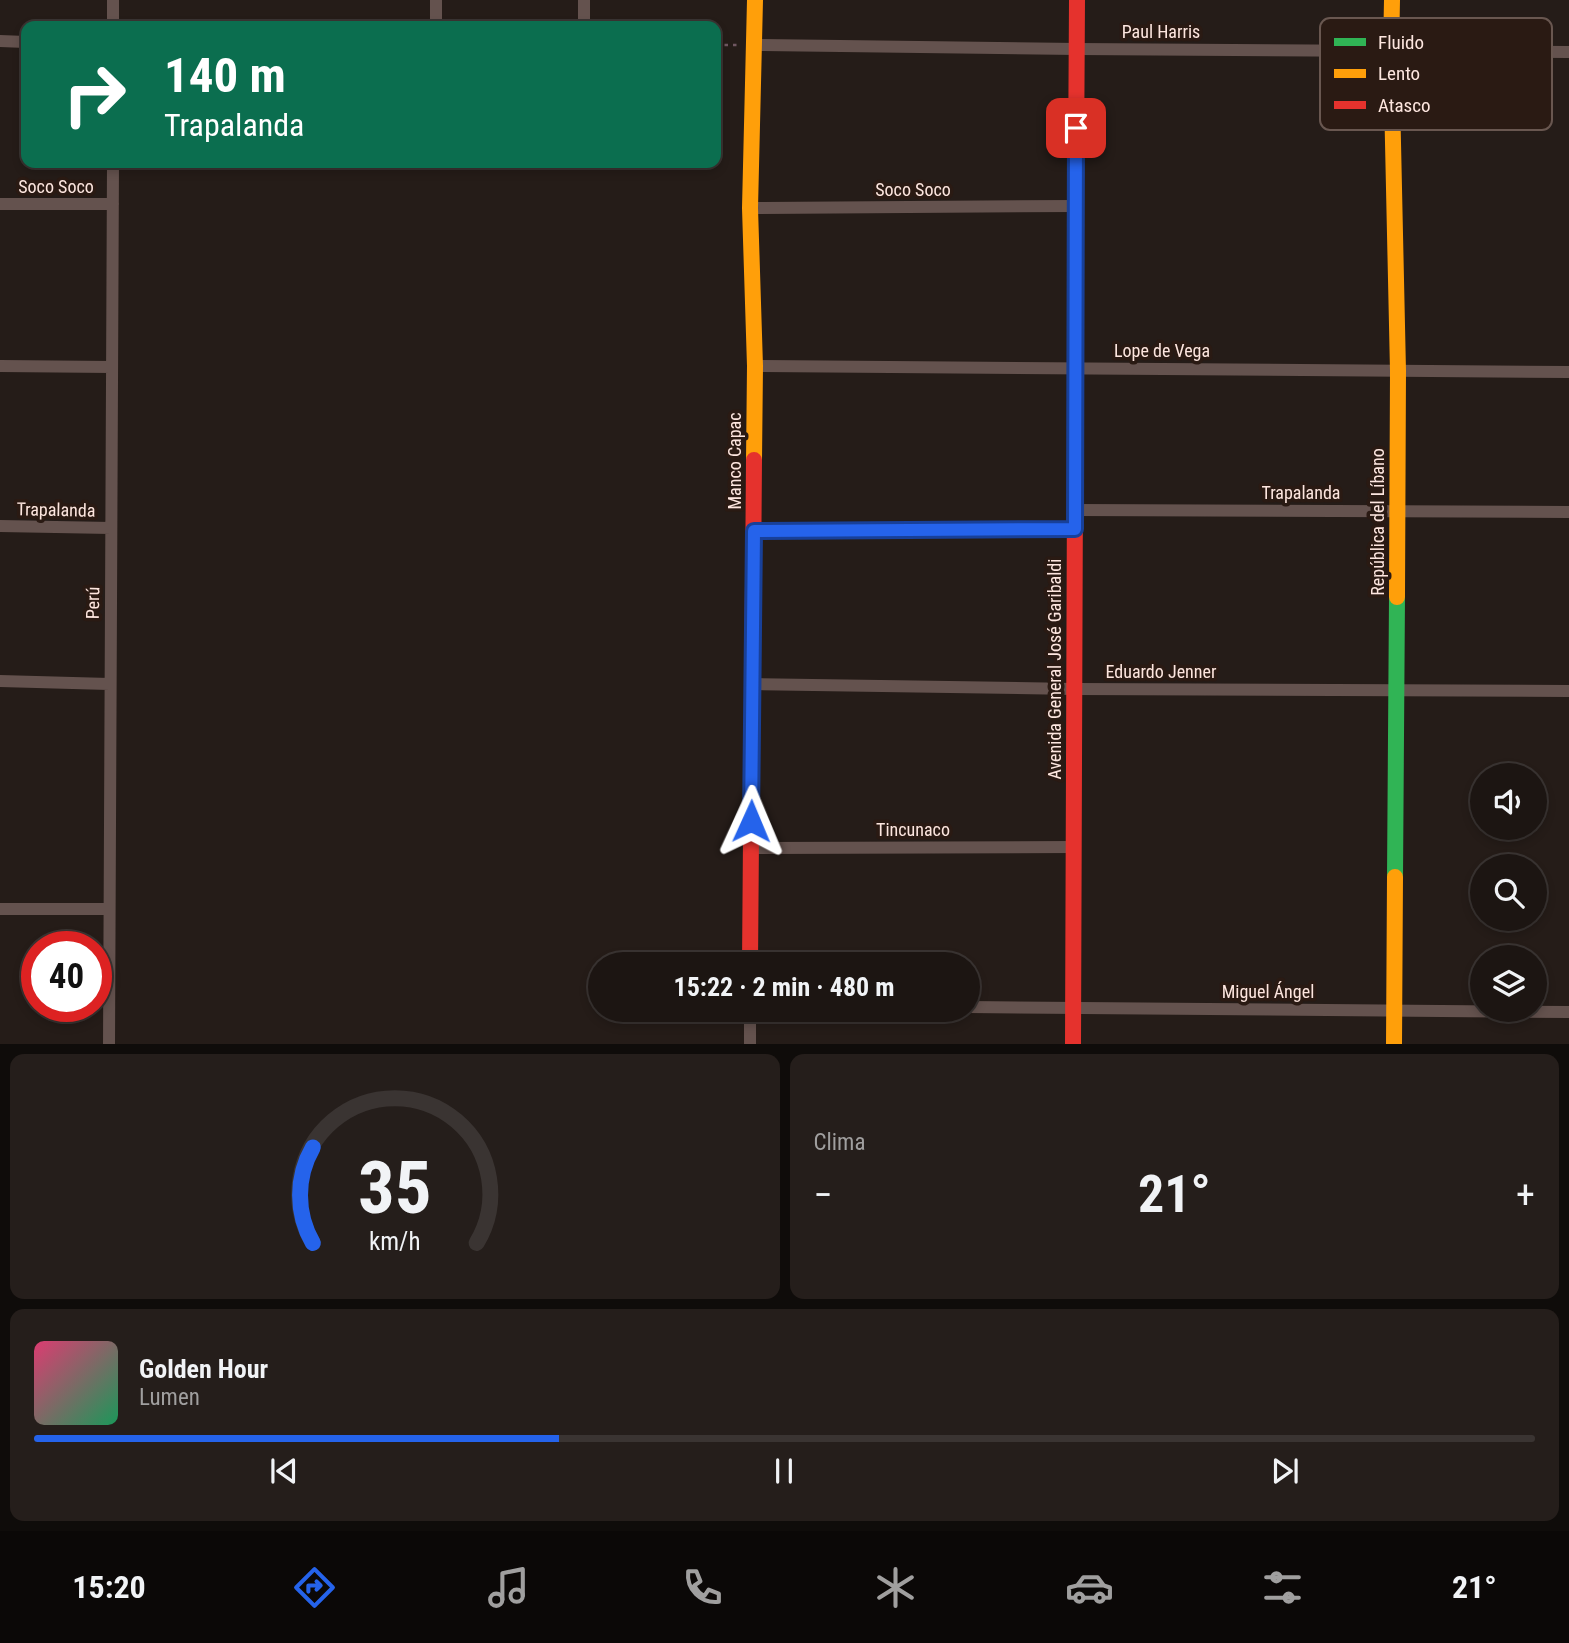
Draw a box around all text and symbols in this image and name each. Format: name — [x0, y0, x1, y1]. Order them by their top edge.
legend — [1320, 18, 1552, 130]
street label: Paul Harris — [1122, 21, 1200, 42]
text: Fluido — [1378, 31, 1424, 54]
text: 140 m — [164, 47, 286, 104]
icon: right — [49, 49, 140, 140]
text: Lento — [1378, 62, 1420, 85]
text: Atasco — [1378, 94, 1431, 117]
pin — [1046, 98, 1106, 158]
text: Trapalanda — [164, 106, 304, 144]
icon: arrive — [1057, 109, 1095, 147]
street label: Soco Soco — [18, 176, 94, 197]
street label: Soco Soco — [875, 179, 951, 200]
street label: Lope de Vega — [1114, 340, 1210, 361]
street label: Manco Capac — [724, 412, 745, 510]
street label: República del Líbano — [1367, 448, 1388, 596]
street label: Trapalanda — [1262, 482, 1341, 503]
street label: Trapalanda — [16, 498, 96, 521]
street label: Avenida General José Garibaldi — [1044, 559, 1065, 779]
street label: Perú — [82, 587, 103, 619]
street label: Eduardo Jenner — [1106, 661, 1217, 682]
map controls — [1470, 763, 1547, 1022]
button: sound — [1470, 763, 1547, 840]
position arrow — [714, 784, 788, 858]
street label: Tincunaco — [876, 819, 950, 840]
button: search — [1470, 854, 1547, 931]
speed limit sign: 40 — [21, 931, 112, 1022]
button: layers — [1470, 945, 1547, 1022]
text: 15:22 · 2 min · 480 m — [674, 972, 894, 1002]
street label: Miguel Ángel — [1222, 981, 1314, 1002]
text: Clima — [814, 1129, 865, 1156]
text: 35 — [358, 1145, 432, 1231]
text: 21° — [1138, 1164, 1211, 1225]
text: − — [814, 1173, 833, 1217]
text: + — [1516, 1173, 1535, 1217]
text: km/h — [369, 1226, 420, 1255]
text: Golden Hour — [139, 1354, 268, 1384]
text: Lumen — [139, 1384, 200, 1411]
icon: previous — [265, 1452, 303, 1490]
icon: pause — [765, 1452, 803, 1490]
icon: next — [1266, 1452, 1304, 1490]
icon: directions — [290, 1563, 339, 1612]
icon: music — [484, 1563, 533, 1612]
icon: phone — [678, 1563, 727, 1612]
icon: climate — [871, 1563, 920, 1612]
icon: car — [1065, 1563, 1114, 1612]
icon: filters — [1258, 1563, 1307, 1612]
text: 15:20 — [72, 1568, 146, 1606]
text: 21° — [1452, 1568, 1497, 1606]

